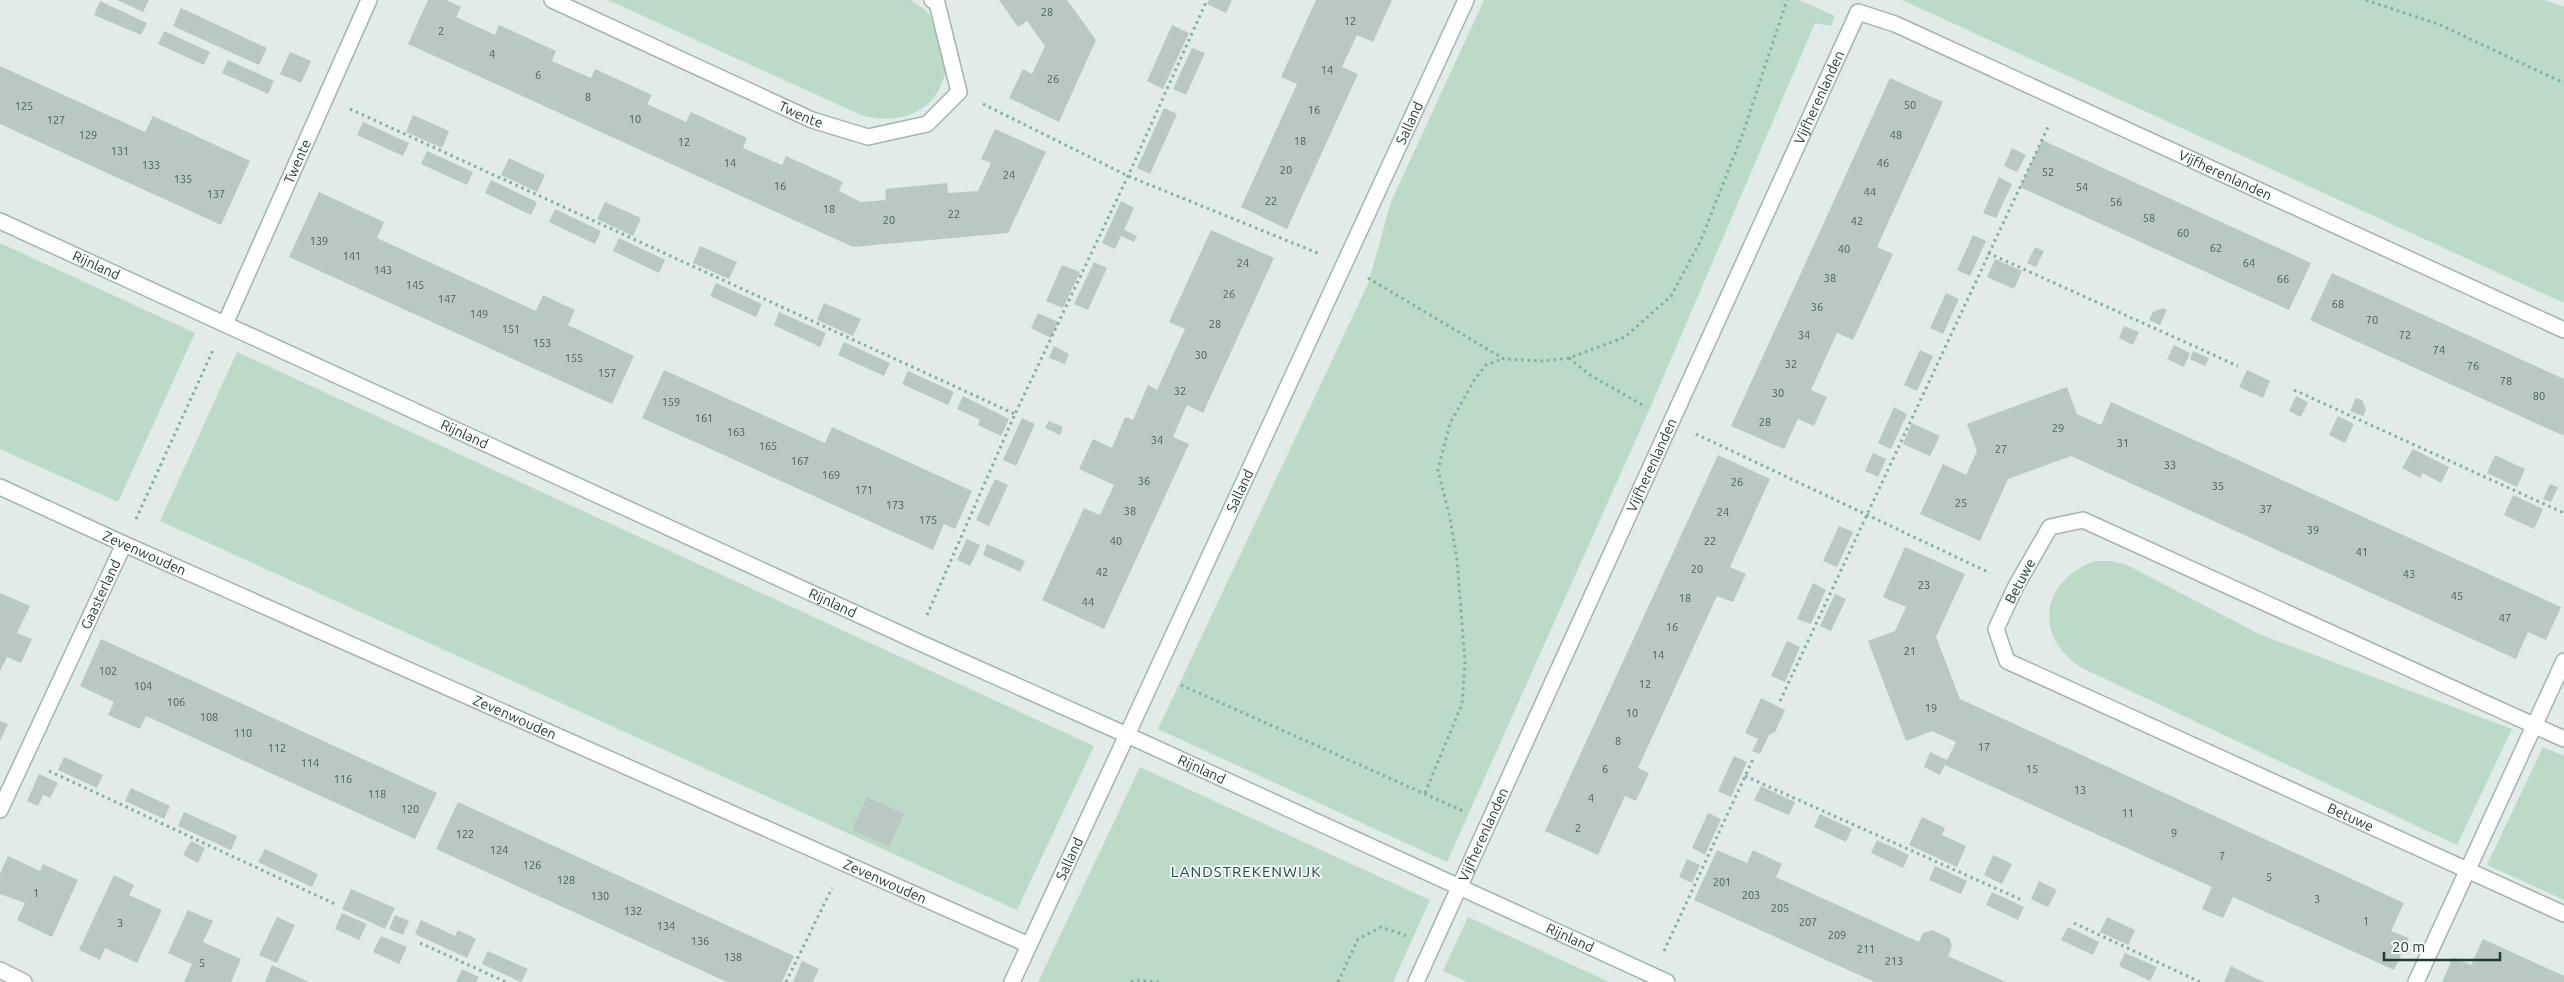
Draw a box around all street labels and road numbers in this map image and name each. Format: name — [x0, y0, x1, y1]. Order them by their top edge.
street label: Vijfherenlanden — [1791, 48, 1847, 147]
street label: Twente — [776, 98, 825, 131]
street label: Salland — [1393, 99, 1426, 147]
street label: Twente — [281, 137, 314, 186]
street label: Vijfherenlanden — [2176, 147, 2275, 203]
street label: Rijnland — [70, 247, 123, 283]
street label: Rijnland — [438, 416, 491, 452]
street label: Vijfherenlanden — [1623, 416, 1680, 514]
street label: Salland — [1223, 467, 1256, 515]
street label: Zevenwouden — [101, 528, 189, 579]
street label: Betuwe — [2002, 556, 2038, 606]
street label: Gaasterland — [77, 557, 124, 632]
street label: Rijnland — [806, 585, 859, 621]
street label: Zevenwouden — [471, 692, 559, 743]
street label: Rijnland — [1175, 751, 1228, 787]
street label: Vijfherenlanden — [1455, 785, 1511, 884]
street label: Betuwe — [2325, 800, 2376, 834]
street label: Salland — [1053, 835, 1086, 883]
street label: Zevenwouden — [841, 856, 929, 907]
street label: Rijnland — [1544, 920, 1597, 956]

